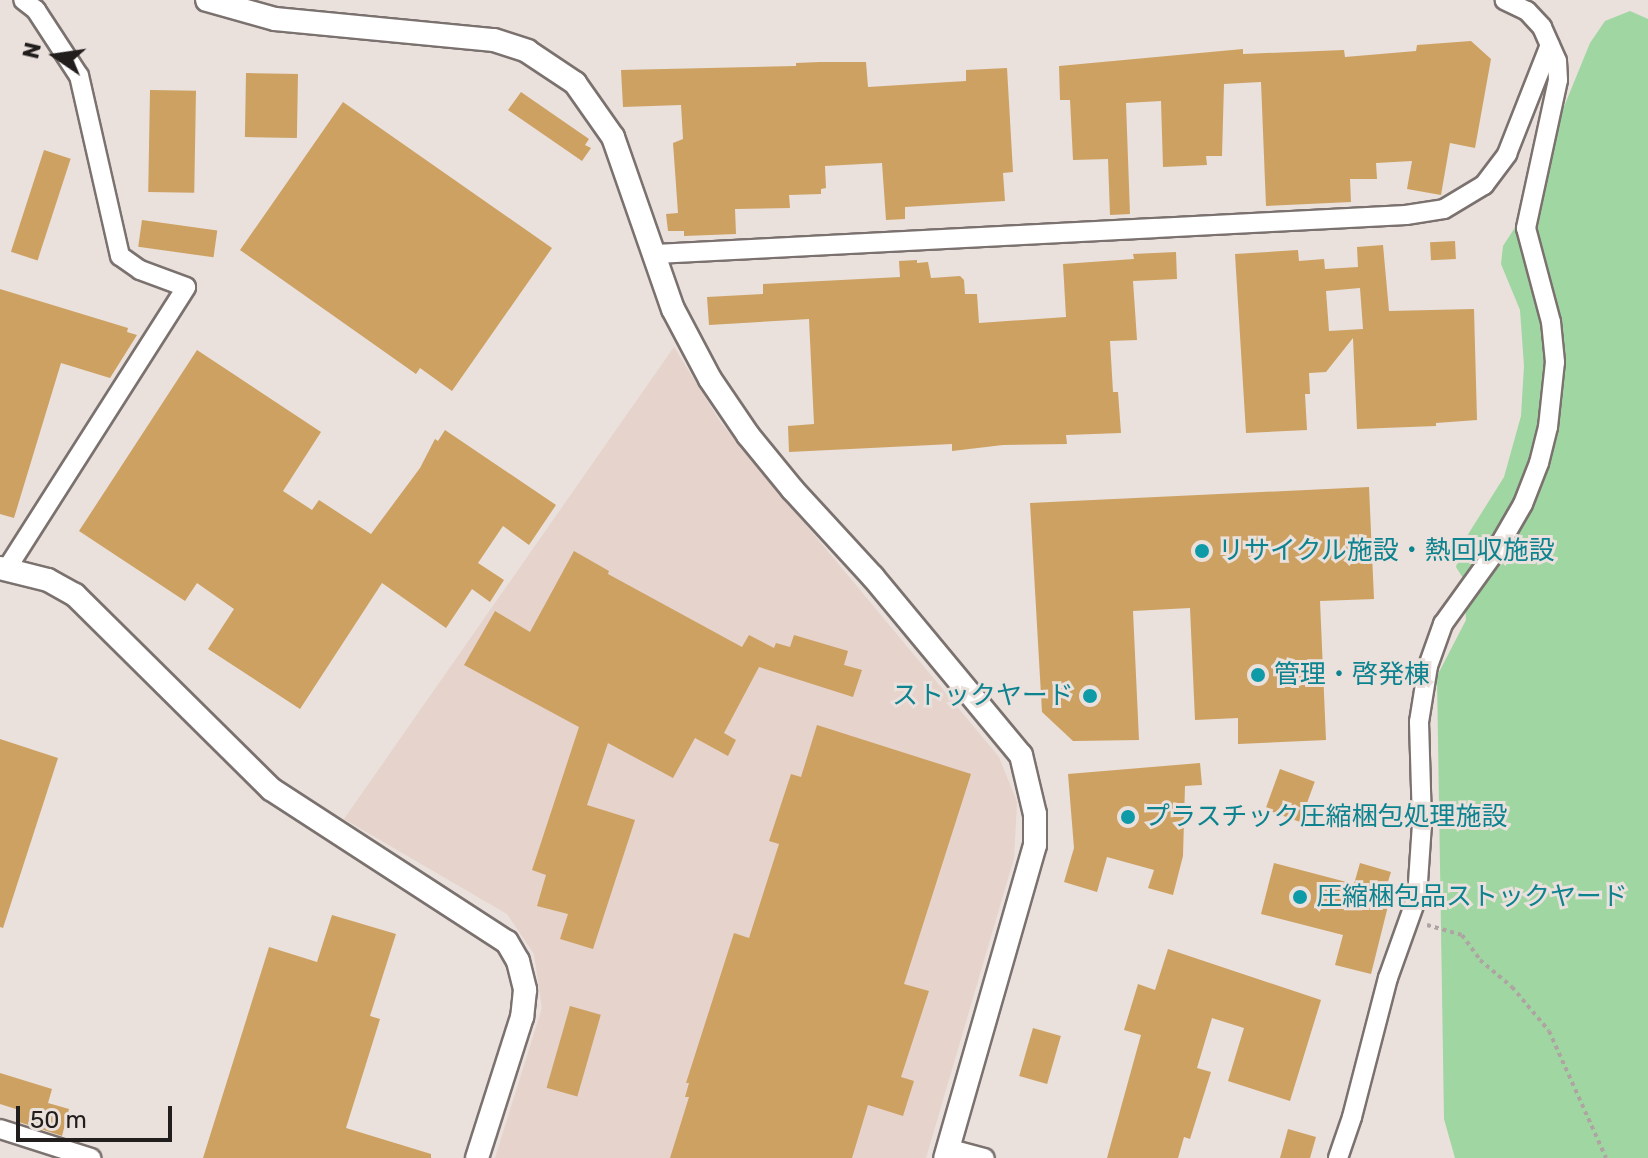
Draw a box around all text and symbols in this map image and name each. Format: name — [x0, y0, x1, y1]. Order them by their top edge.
north arrow — [16, 16, 96, 96]
text: N — [17, 40, 47, 61]
place label: リサイクル施設・熱回収施設 — [1218, 535, 1556, 567]
marker: リサイクル施設・熱回収施設 — [1193, 542, 1211, 560]
place label: 管理・啓発棟 — [1274, 659, 1430, 691]
marker: 管理・啓発棟 — [1249, 666, 1267, 684]
place label: ストックヤード — [892, 680, 1074, 712]
marker: ストックヤード — [1081, 687, 1099, 705]
place label: プラスチック圧縮梱包処理施設 — [1144, 801, 1508, 833]
marker: プラスチック圧縮梱包処理施設 — [1119, 808, 1137, 826]
place label: 圧縮梱包品ストックヤード — [1316, 881, 1628, 913]
marker: 圧縮梱包品ストックヤード — [1291, 888, 1309, 906]
scale bar — [20, 1090, 176, 1140]
text: 50 m — [30, 1106, 87, 1134]

